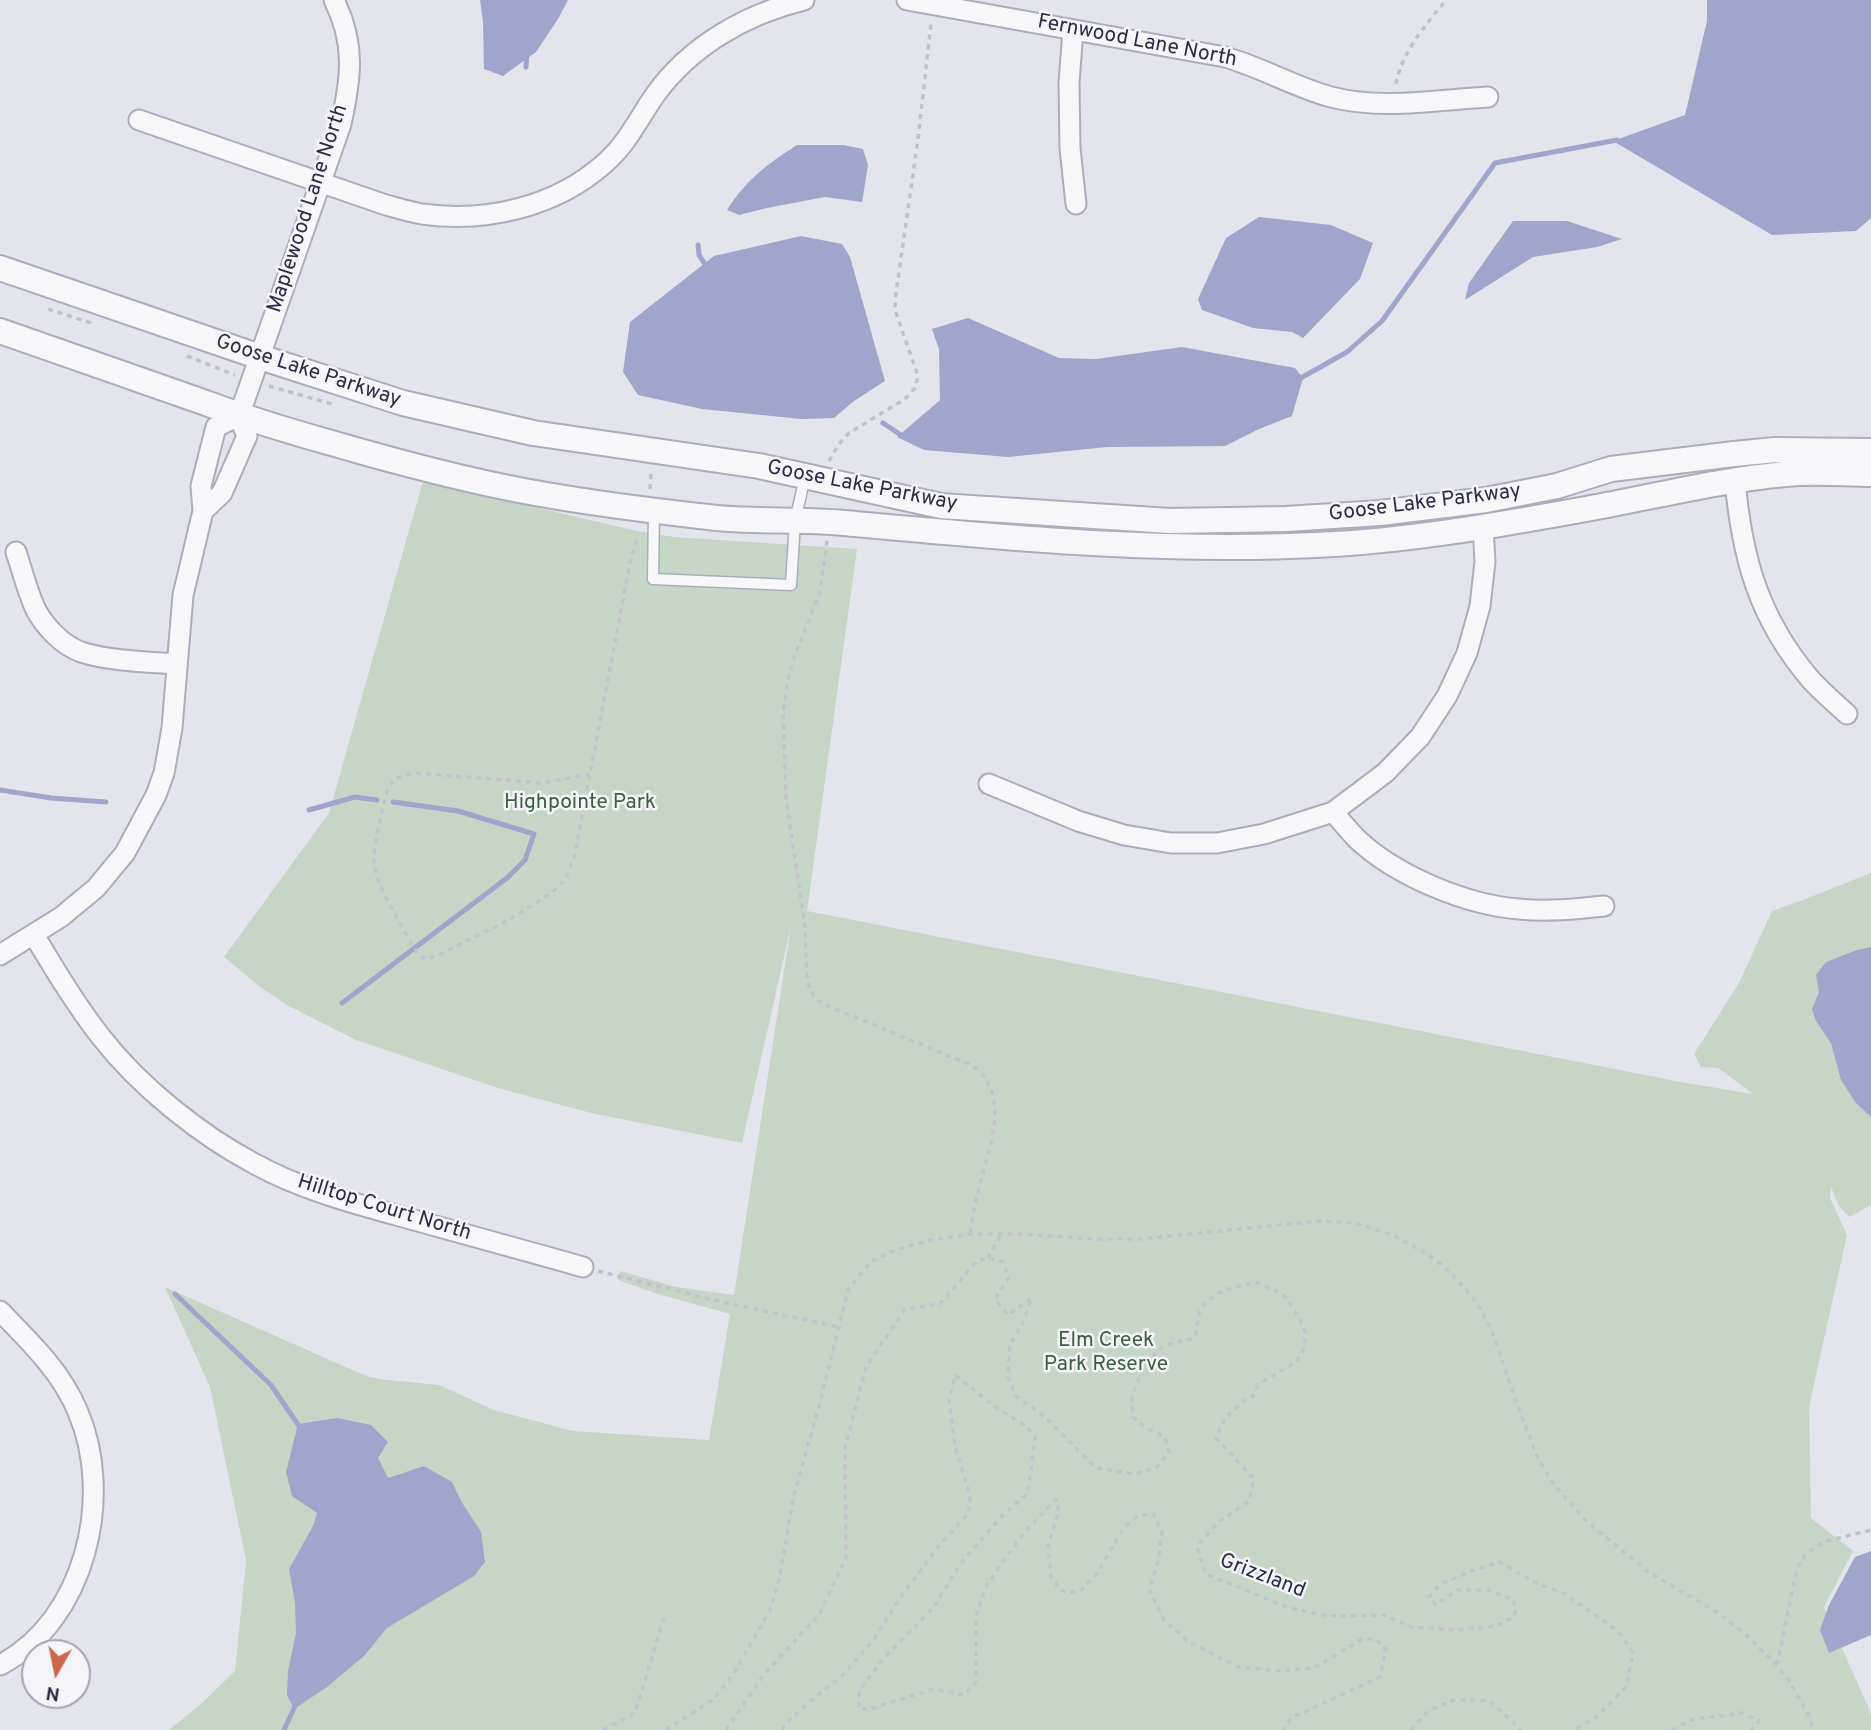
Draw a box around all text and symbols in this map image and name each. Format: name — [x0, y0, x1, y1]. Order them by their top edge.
street label: Fernwood Lane North — [1035, 10, 1239, 74]
street label: Maplewood Lane North — [263, 102, 355, 316]
street label: Goose Lake Parkway — [212, 330, 404, 414]
street label: Goose Lake Parkway — [765, 456, 959, 518]
street label: Goose Lake Parkway — [1328, 480, 1522, 528]
park label: Highpointe Park — [504, 791, 656, 817]
street label: Hilltop Court North — [294, 1171, 474, 1247]
park label: Elm Creek Park Reserve — [1044, 1329, 1168, 1379]
street label: Grizzland — [1216, 1549, 1308, 1605]
north arrow — [21, 1639, 91, 1709]
text: N — [44, 1680, 62, 1706]

